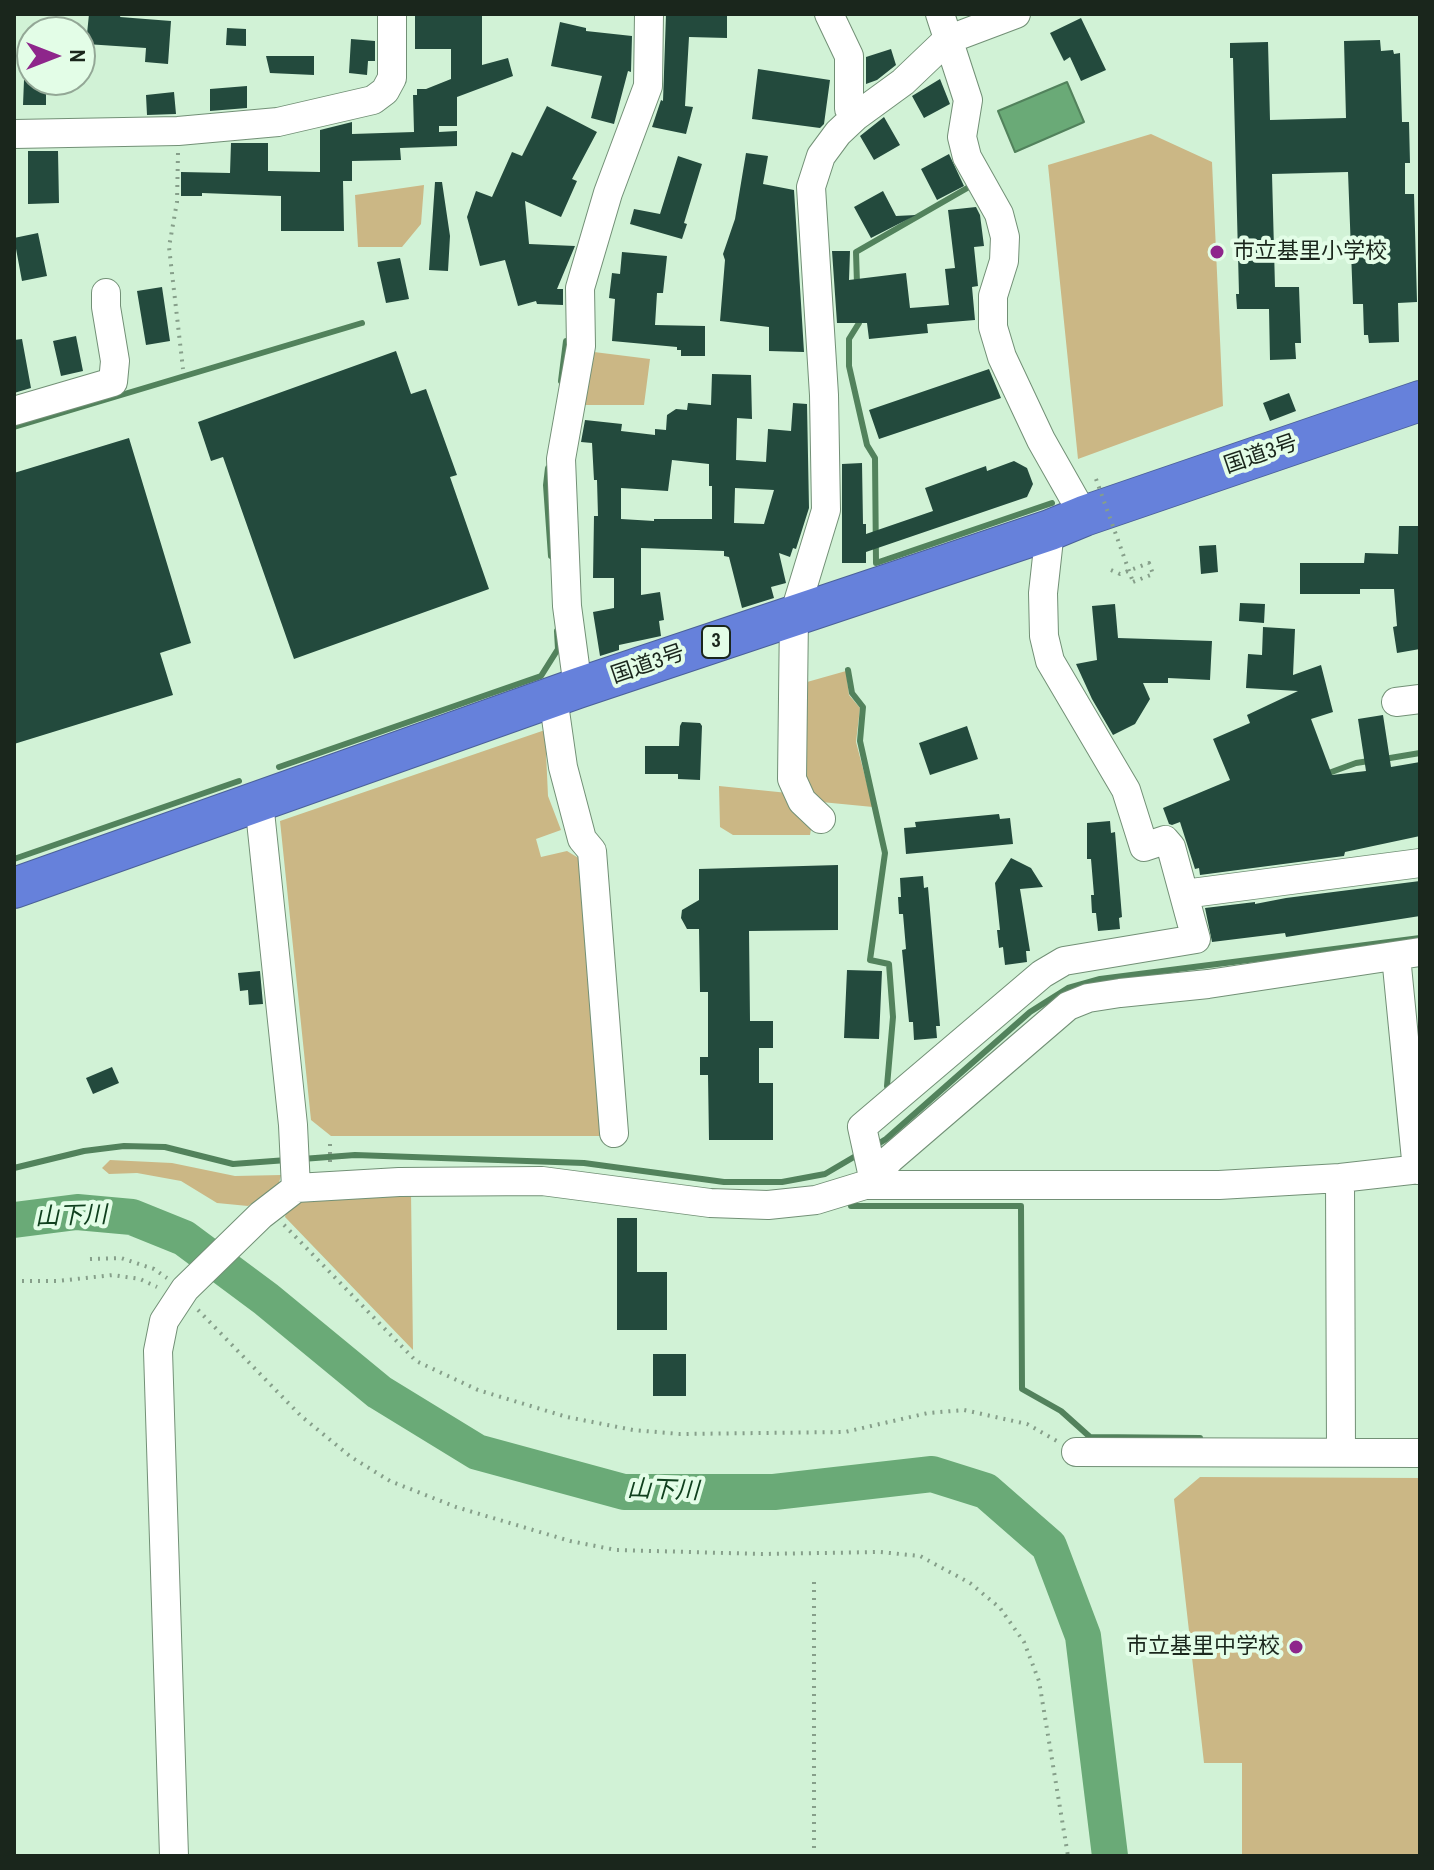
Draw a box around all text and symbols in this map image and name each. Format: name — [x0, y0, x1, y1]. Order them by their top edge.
north arrow — [16, 16, 96, 96]
text: N — [63, 49, 93, 63]
place label: 市立基里小学校 — [1233, 239, 1387, 265]
marker: 市立基里小学校 — [1208, 243, 1226, 261]
street label: 国道3号 — [1221, 430, 1301, 480]
road number: 3 — [702, 626, 730, 658]
street label: 国道3号 — [608, 640, 688, 690]
water label: 山下川 — [35, 1201, 107, 1233]
water label: 山下川 — [627, 1475, 699, 1507]
place label: 市立基里中学校 — [1126, 1634, 1280, 1660]
marker: 市立基里中学校 — [1287, 1638, 1305, 1656]

